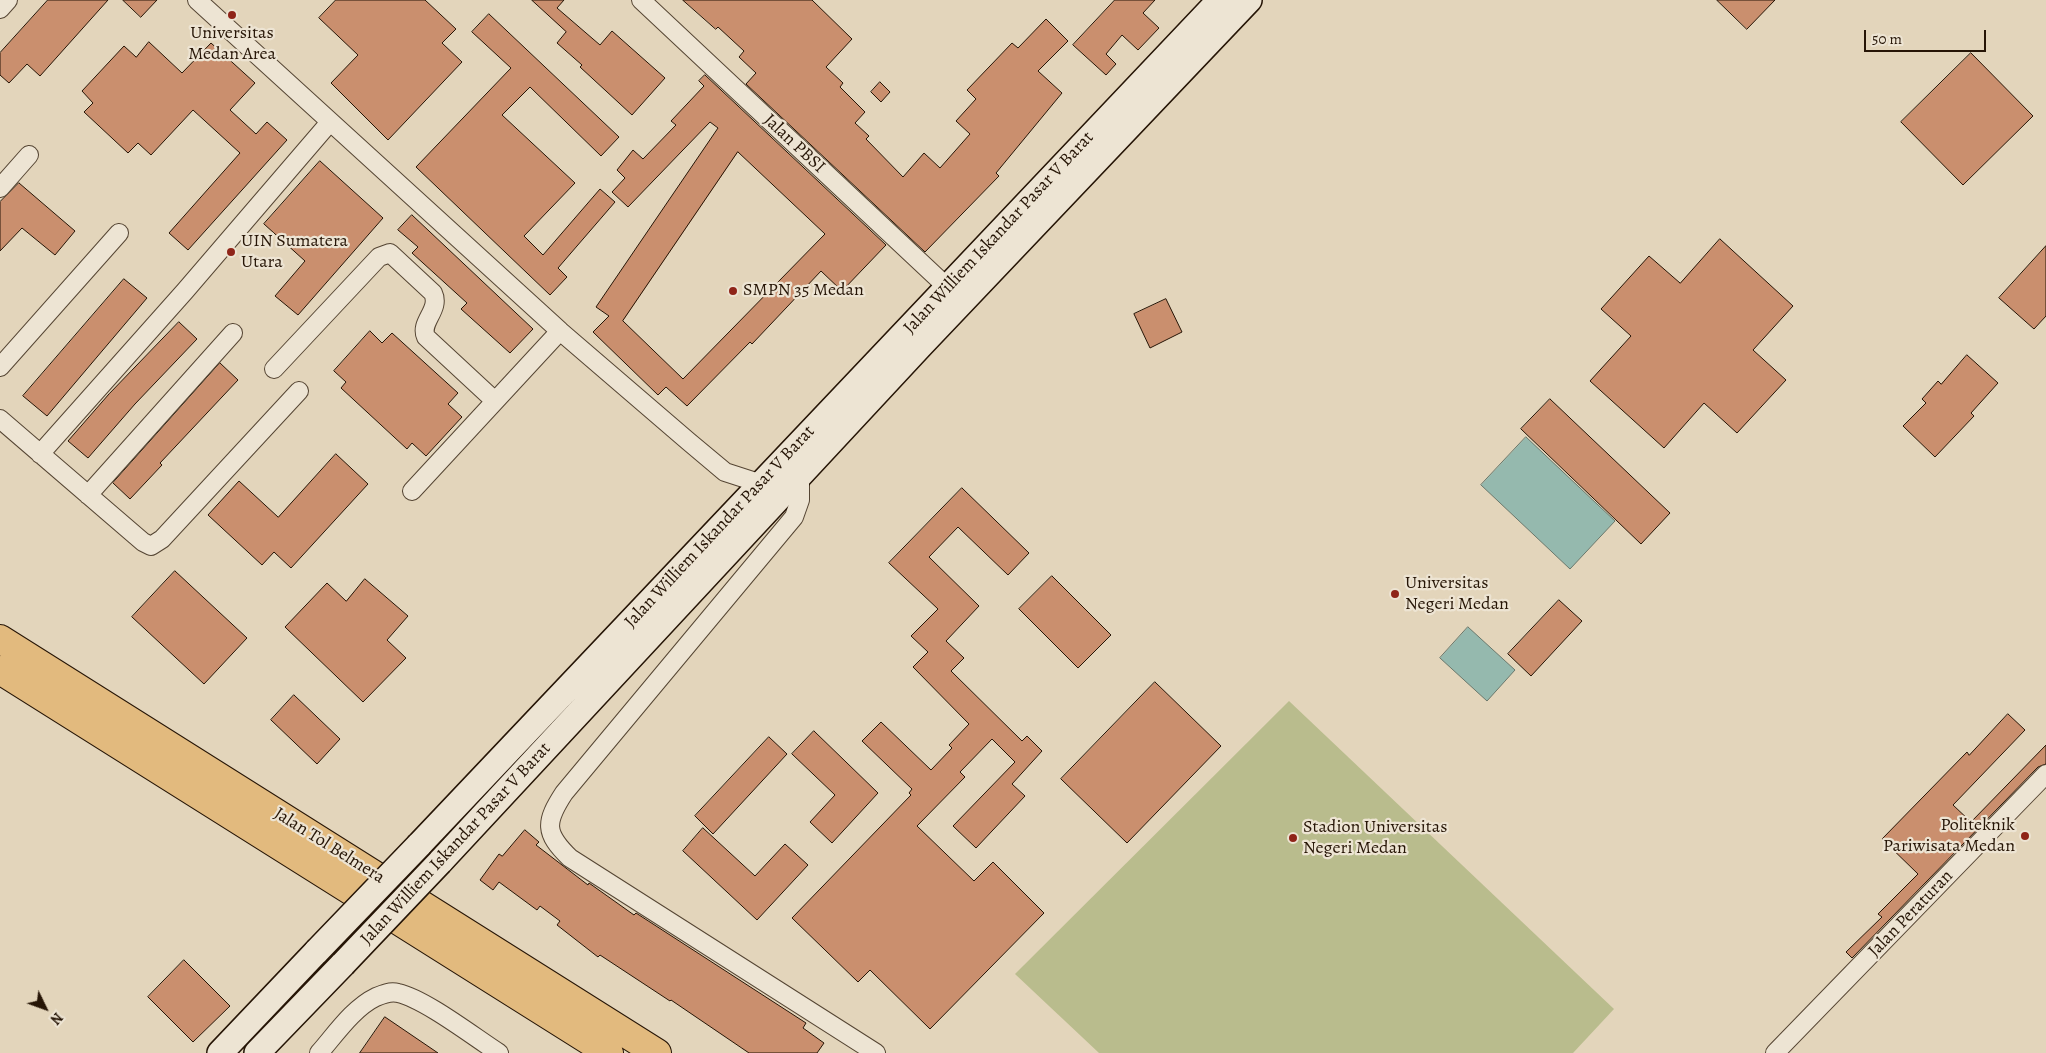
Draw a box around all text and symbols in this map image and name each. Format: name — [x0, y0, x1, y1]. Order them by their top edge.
marker: Universitas Medan Area — [226, 9, 238, 21]
scale bar — [1866, 20, 1988, 52]
place label: Universitas Medan Area — [188, 23, 276, 66]
text: 50 m — [1872, 29, 1902, 49]
street label: Jalan PBSI — [759, 110, 829, 178]
street label: Jalan Williem Iskandar Pasar V Barat — [899, 127, 1099, 339]
place label: UIN Sumatera Utara — [241, 231, 348, 274]
marker: UIN Sumatera Utara — [225, 246, 237, 258]
place label: SMPN 35 Medan — [743, 280, 864, 302]
marker: SMPN 35 Medan — [727, 285, 739, 297]
street label: Jalan Williem Iskandar Pasar V Barat — [620, 421, 820, 633]
place label: Universitas Negeri Medan — [1405, 573, 1509, 616]
marker: Universitas Negeri Medan — [1389, 588, 1401, 600]
street label: Jalan Williem Iskandar Pasar V Barat — [356, 738, 556, 950]
street label: Jalan Tol Belmera — [270, 803, 388, 889]
place label: Politeknik Pariwisata Medan — [1883, 815, 2015, 858]
place label: Stadion Universitas Negeri Medan — [1303, 817, 1447, 860]
marker: Politeknik Pariwisata Medan — [2019, 830, 2031, 842]
marker: Stadion Universitas Negeri Medan — [1287, 832, 1299, 844]
street label: Jalan Peraturan — [1864, 866, 1958, 962]
north arrow — [20, 983, 70, 1033]
text: N — [46, 1008, 67, 1029]

